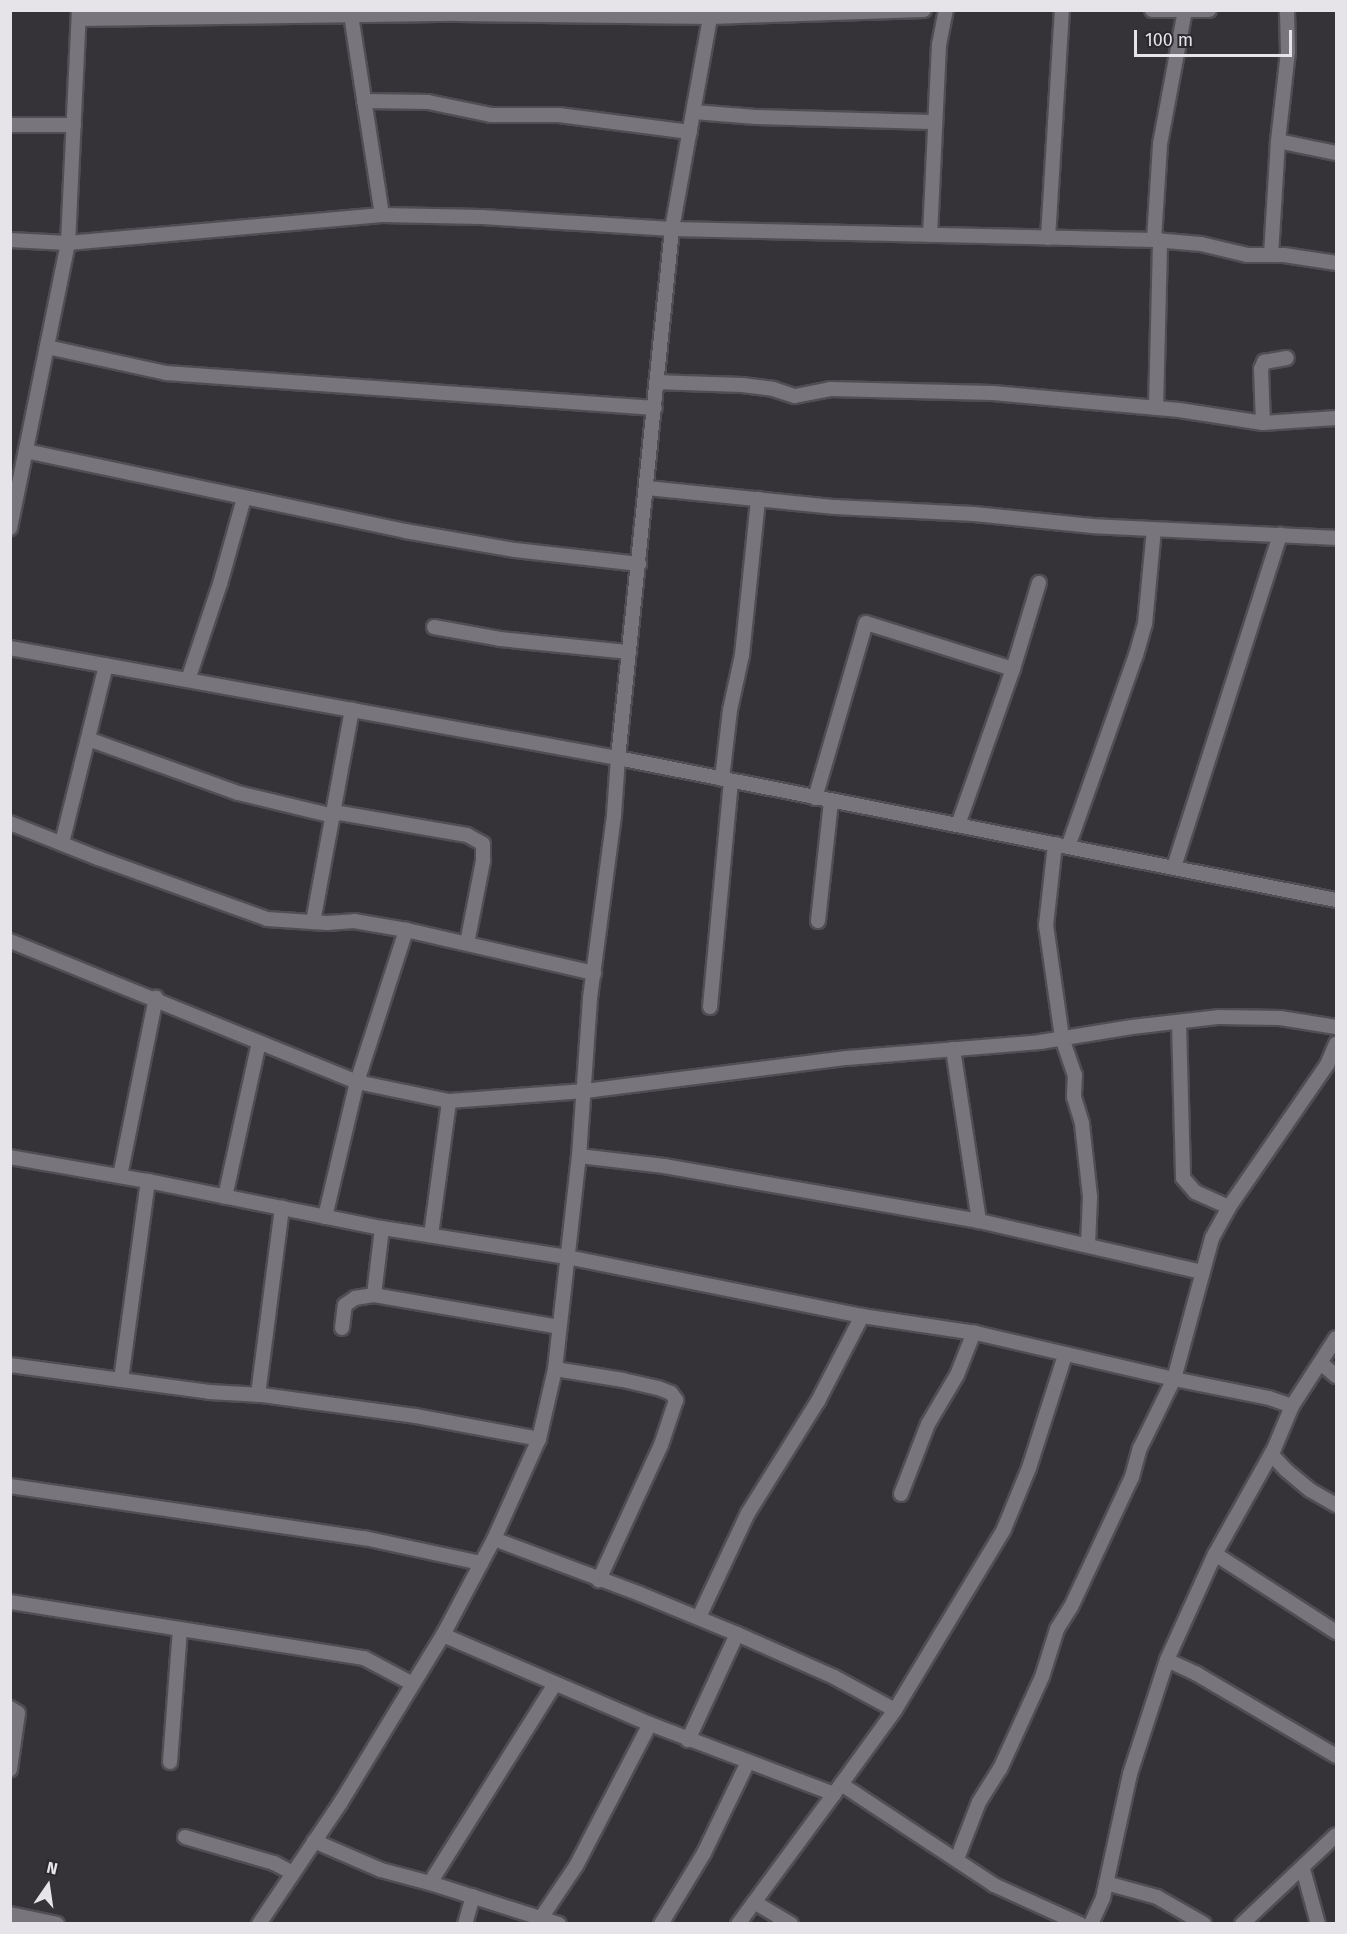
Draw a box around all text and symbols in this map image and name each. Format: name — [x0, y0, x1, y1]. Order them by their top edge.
scale bar — [1137, 18, 1294, 56]
text: 100 m — [1145, 29, 1193, 51]
north arrow — [18, 1856, 78, 1916]
text: N — [45, 1858, 59, 1878]

